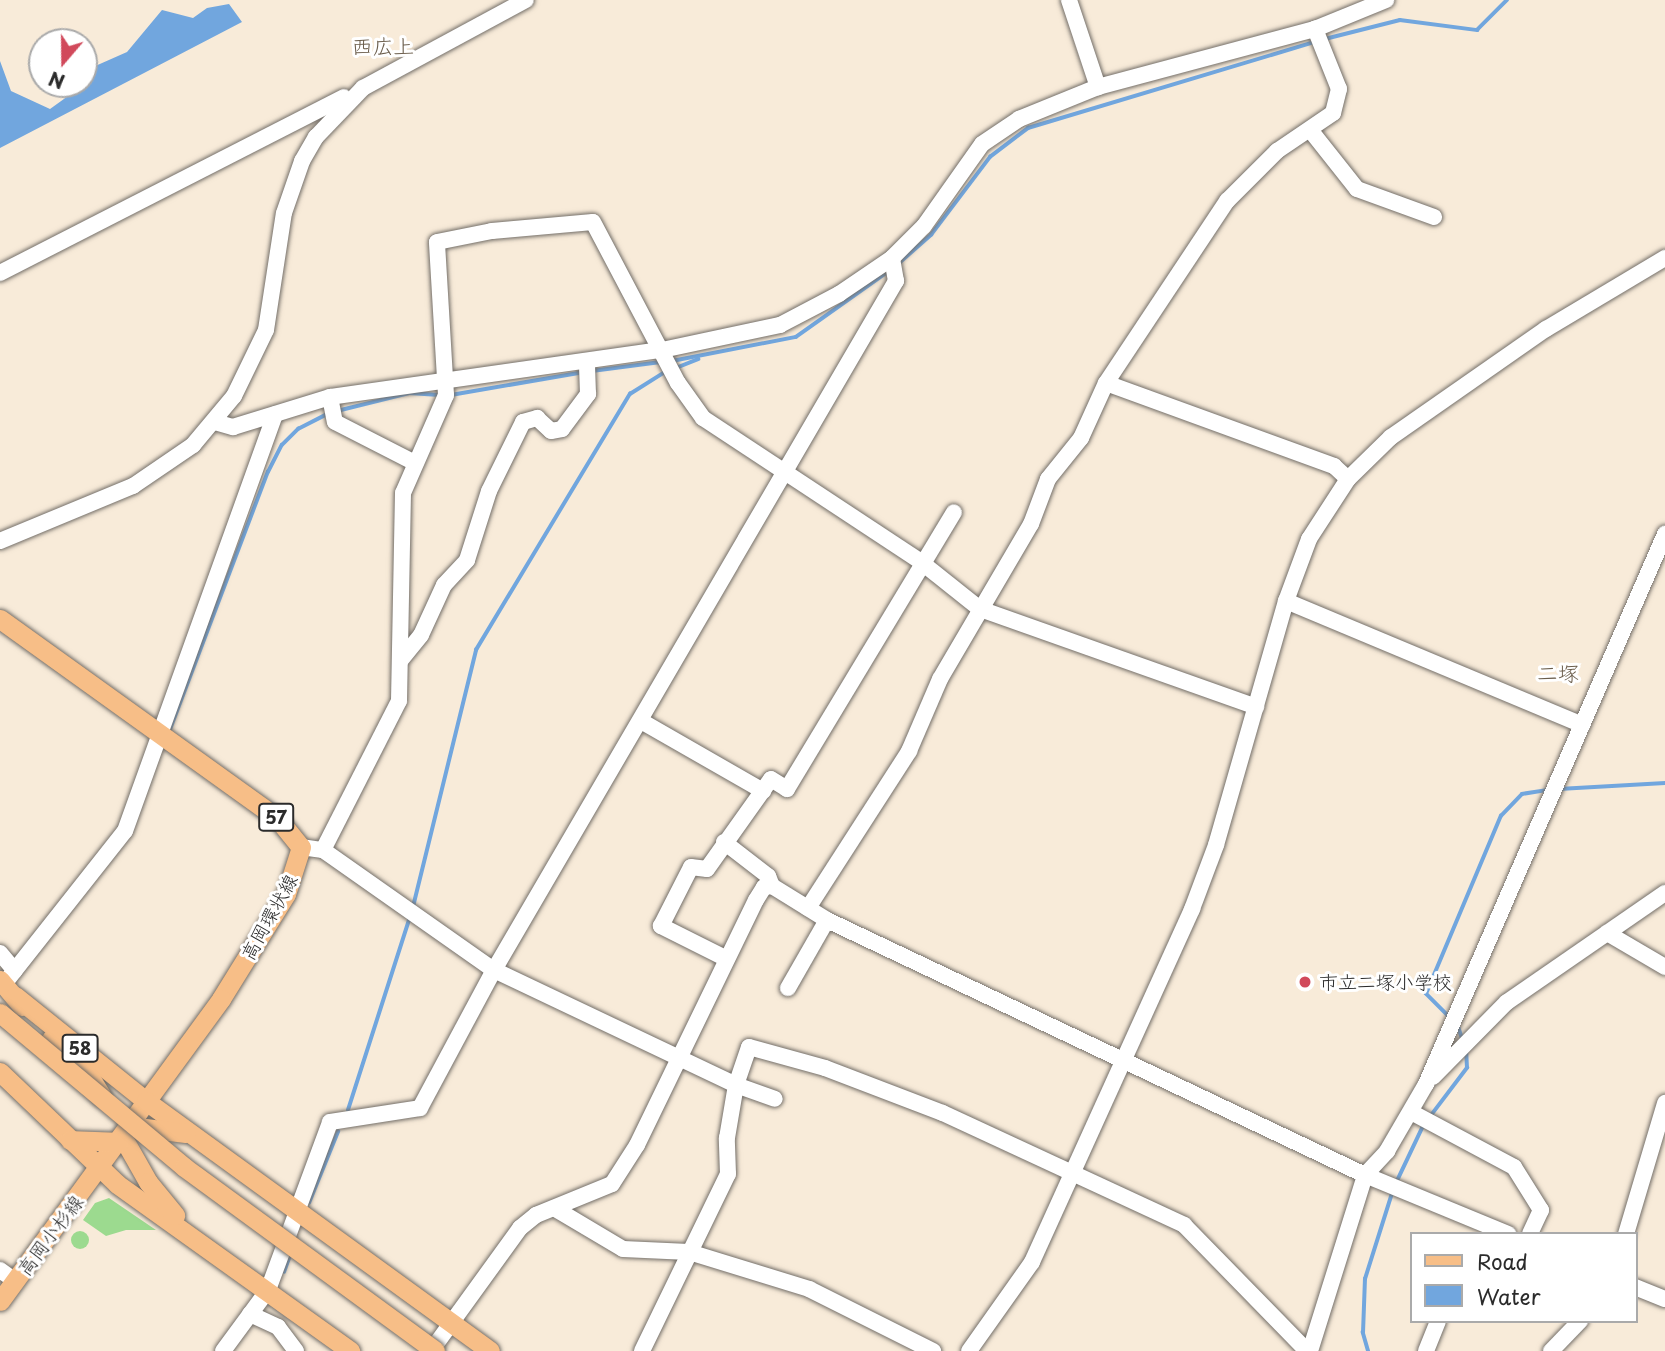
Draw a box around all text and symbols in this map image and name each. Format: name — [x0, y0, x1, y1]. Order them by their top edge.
north arrow — [28, 28, 98, 98]
district label: 西広上 — [352, 32, 414, 58]
text: N — [45, 65, 68, 97]
district label: 二塚 — [1537, 659, 1579, 685]
road number: 57 — [257, 802, 295, 832]
street label: 高岡環状線 — [236, 870, 302, 964]
place label: 市立二塚小学校 — [1319, 971, 1452, 993]
marker: 市立二塚小学校 — [1297, 974, 1313, 990]
road number: 58 — [61, 1034, 99, 1063]
street label: 高岡小杉線 — [12, 1190, 88, 1280]
legend — [1410, 1232, 1637, 1323]
text: Road — [1477, 1245, 1528, 1277]
text: Water — [1477, 1280, 1540, 1312]

